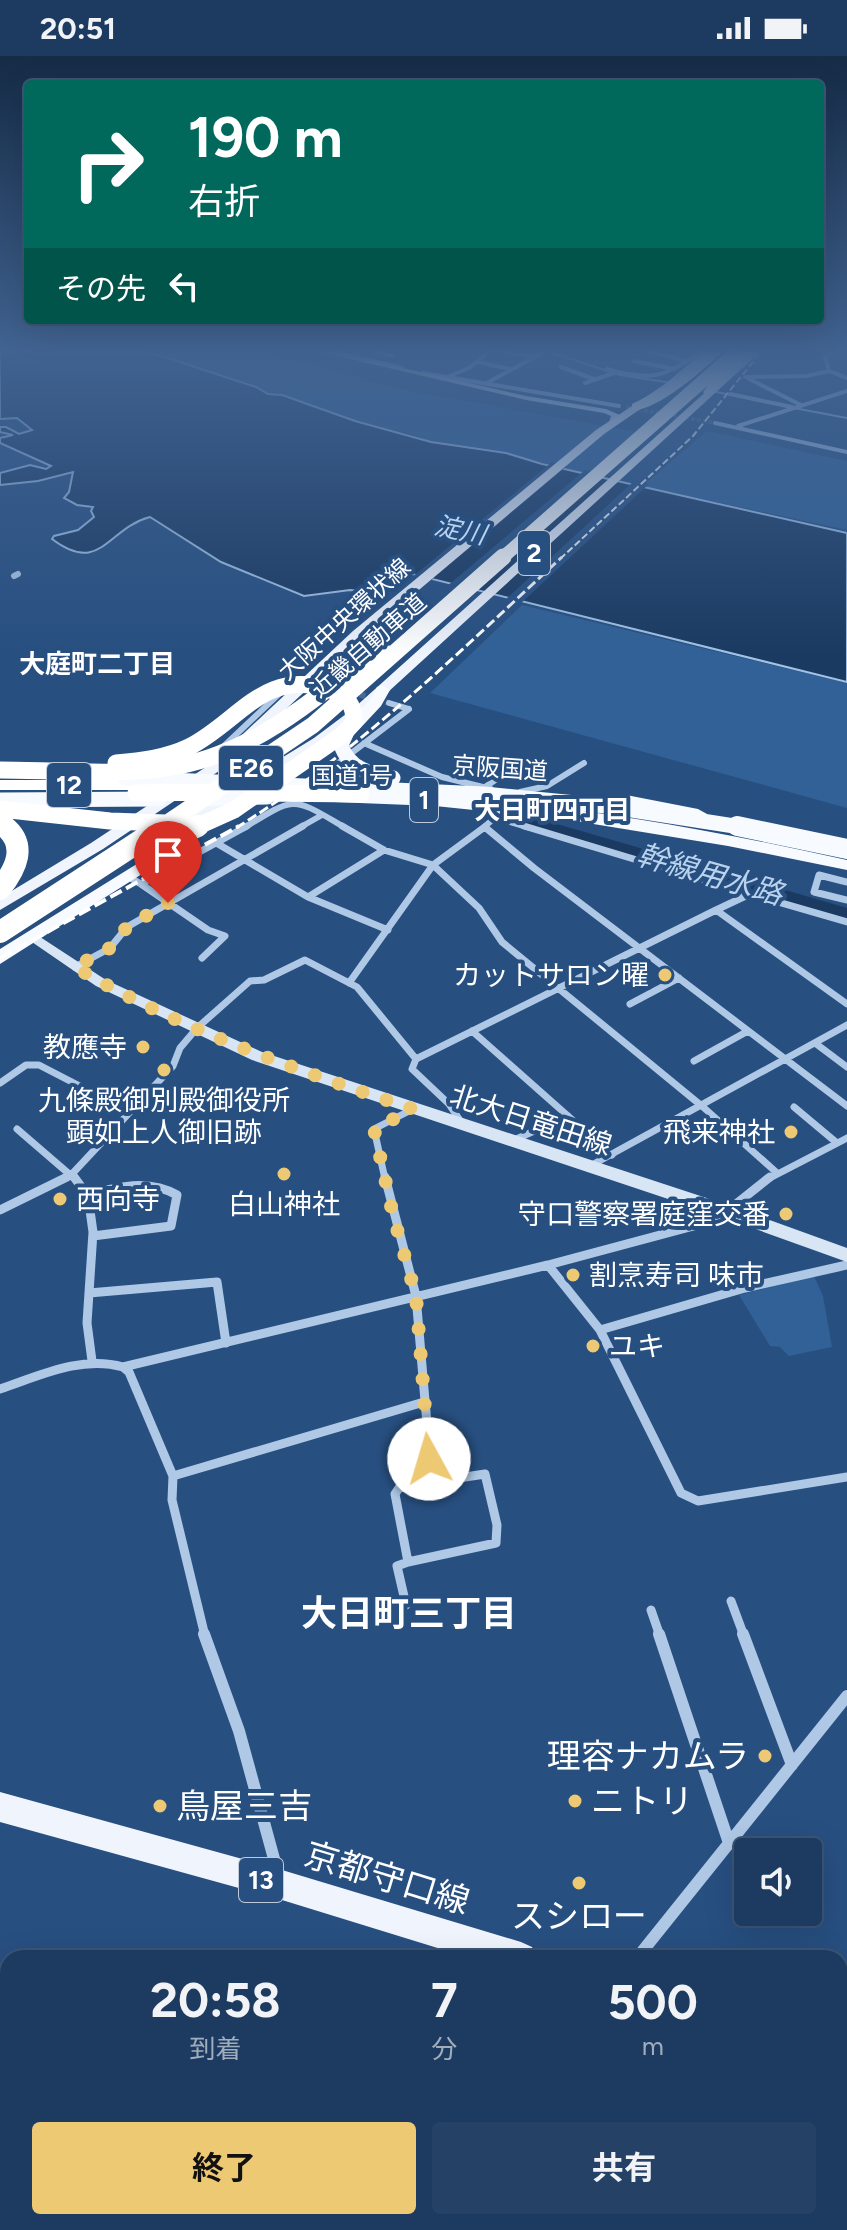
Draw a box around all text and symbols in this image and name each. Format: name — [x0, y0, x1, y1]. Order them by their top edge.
text: 20:51 — [40, 10, 116, 47]
text: 190 m — [188, 104, 343, 171]
icon: right — [56, 112, 160, 216]
text: 右折 — [188, 180, 260, 223]
icon: left — [162, 264, 206, 308]
text: その先 — [56, 270, 146, 307]
water label: 淀川 — [431, 509, 492, 552]
road number: 2 — [518, 531, 550, 575]
street label: 大阪中央環状線 — [272, 552, 416, 686]
street label: 近畿自動車道 — [304, 587, 432, 703]
district label: 大庭町二丁目 — [19, 648, 175, 680]
road number: E26 — [219, 746, 283, 790]
street label: 京阪国道 — [451, 750, 549, 786]
street label: 国道1号 — [311, 761, 393, 790]
road number: 12 — [47, 763, 91, 807]
road number: 1 — [410, 778, 438, 822]
district label: 大日町四丁目 — [474, 794, 630, 826]
pin — [134, 821, 202, 903]
icon: arrive — [146, 833, 190, 877]
water label: 幹線用水路 — [633, 836, 790, 913]
place label: カットサロン曜 — [453, 958, 649, 992]
marker: カットサロン曜 — [656, 966, 674, 984]
place label: 教應寺 — [43, 1030, 127, 1064]
marker: 教應寺 — [134, 1038, 152, 1056]
marker: 九條殿御別殿御役所 顕如上人御旧跡 — [155, 1061, 173, 1079]
street label: 北大日竜田線 — [446, 1078, 616, 1162]
place label: 九條殿御別殿御役所 顕如上人御旧跡 — [38, 1083, 290, 1149]
place label: 飛来神社 — [663, 1115, 775, 1149]
marker: 飛来神社 — [782, 1123, 800, 1141]
marker: 白山神社 — [275, 1165, 293, 1183]
place label: 西向寺 — [76, 1182, 160, 1216]
place label: 白山神社 — [228, 1187, 340, 1221]
marker: 西向寺 — [51, 1190, 69, 1208]
place label: 守口警察署庭窪交番 — [518, 1197, 770, 1231]
marker: 守口警察署庭窪交番 — [777, 1205, 795, 1223]
place label: 割烹寿司 味市 — [589, 1258, 764, 1292]
marker: 割烹寿司 味市 — [564, 1266, 582, 1284]
place label: ユキ — [609, 1329, 665, 1363]
marker: ユキ — [584, 1337, 602, 1355]
position arrow — [387, 1417, 471, 1501]
district label: 大日町三丁目 — [301, 1592, 517, 1635]
place label: 理容ナカムラ — [547, 1736, 749, 1777]
marker: 理容ナカムラ — [756, 1747, 774, 1765]
place label: ニトリ — [591, 1781, 693, 1822]
place label: 鳥屋三吉 — [176, 1786, 312, 1827]
marker: ニトリ — [566, 1792, 584, 1810]
marker: 鳥屋三吉 — [151, 1797, 169, 1815]
street label: 京都守口線 — [300, 1834, 474, 1922]
map controls — [734, 1838, 822, 1926]
button: sound — [734, 1838, 822, 1926]
road number: 13 — [239, 1858, 283, 1902]
marker: スシロー — [570, 1874, 588, 1892]
place label: スシロー — [511, 1896, 647, 1937]
text: 20:58 — [150, 1971, 281, 2029]
text: 7 — [431, 1971, 458, 2029]
text: 500 — [608, 1973, 698, 2031]
text: m — [642, 2030, 664, 2062]
text: 到着 — [189, 2033, 241, 2065]
text: 分 — [431, 2033, 457, 2065]
button: 終了 — [32, 2122, 416, 2214]
button: 共有 — [432, 2122, 816, 2214]

